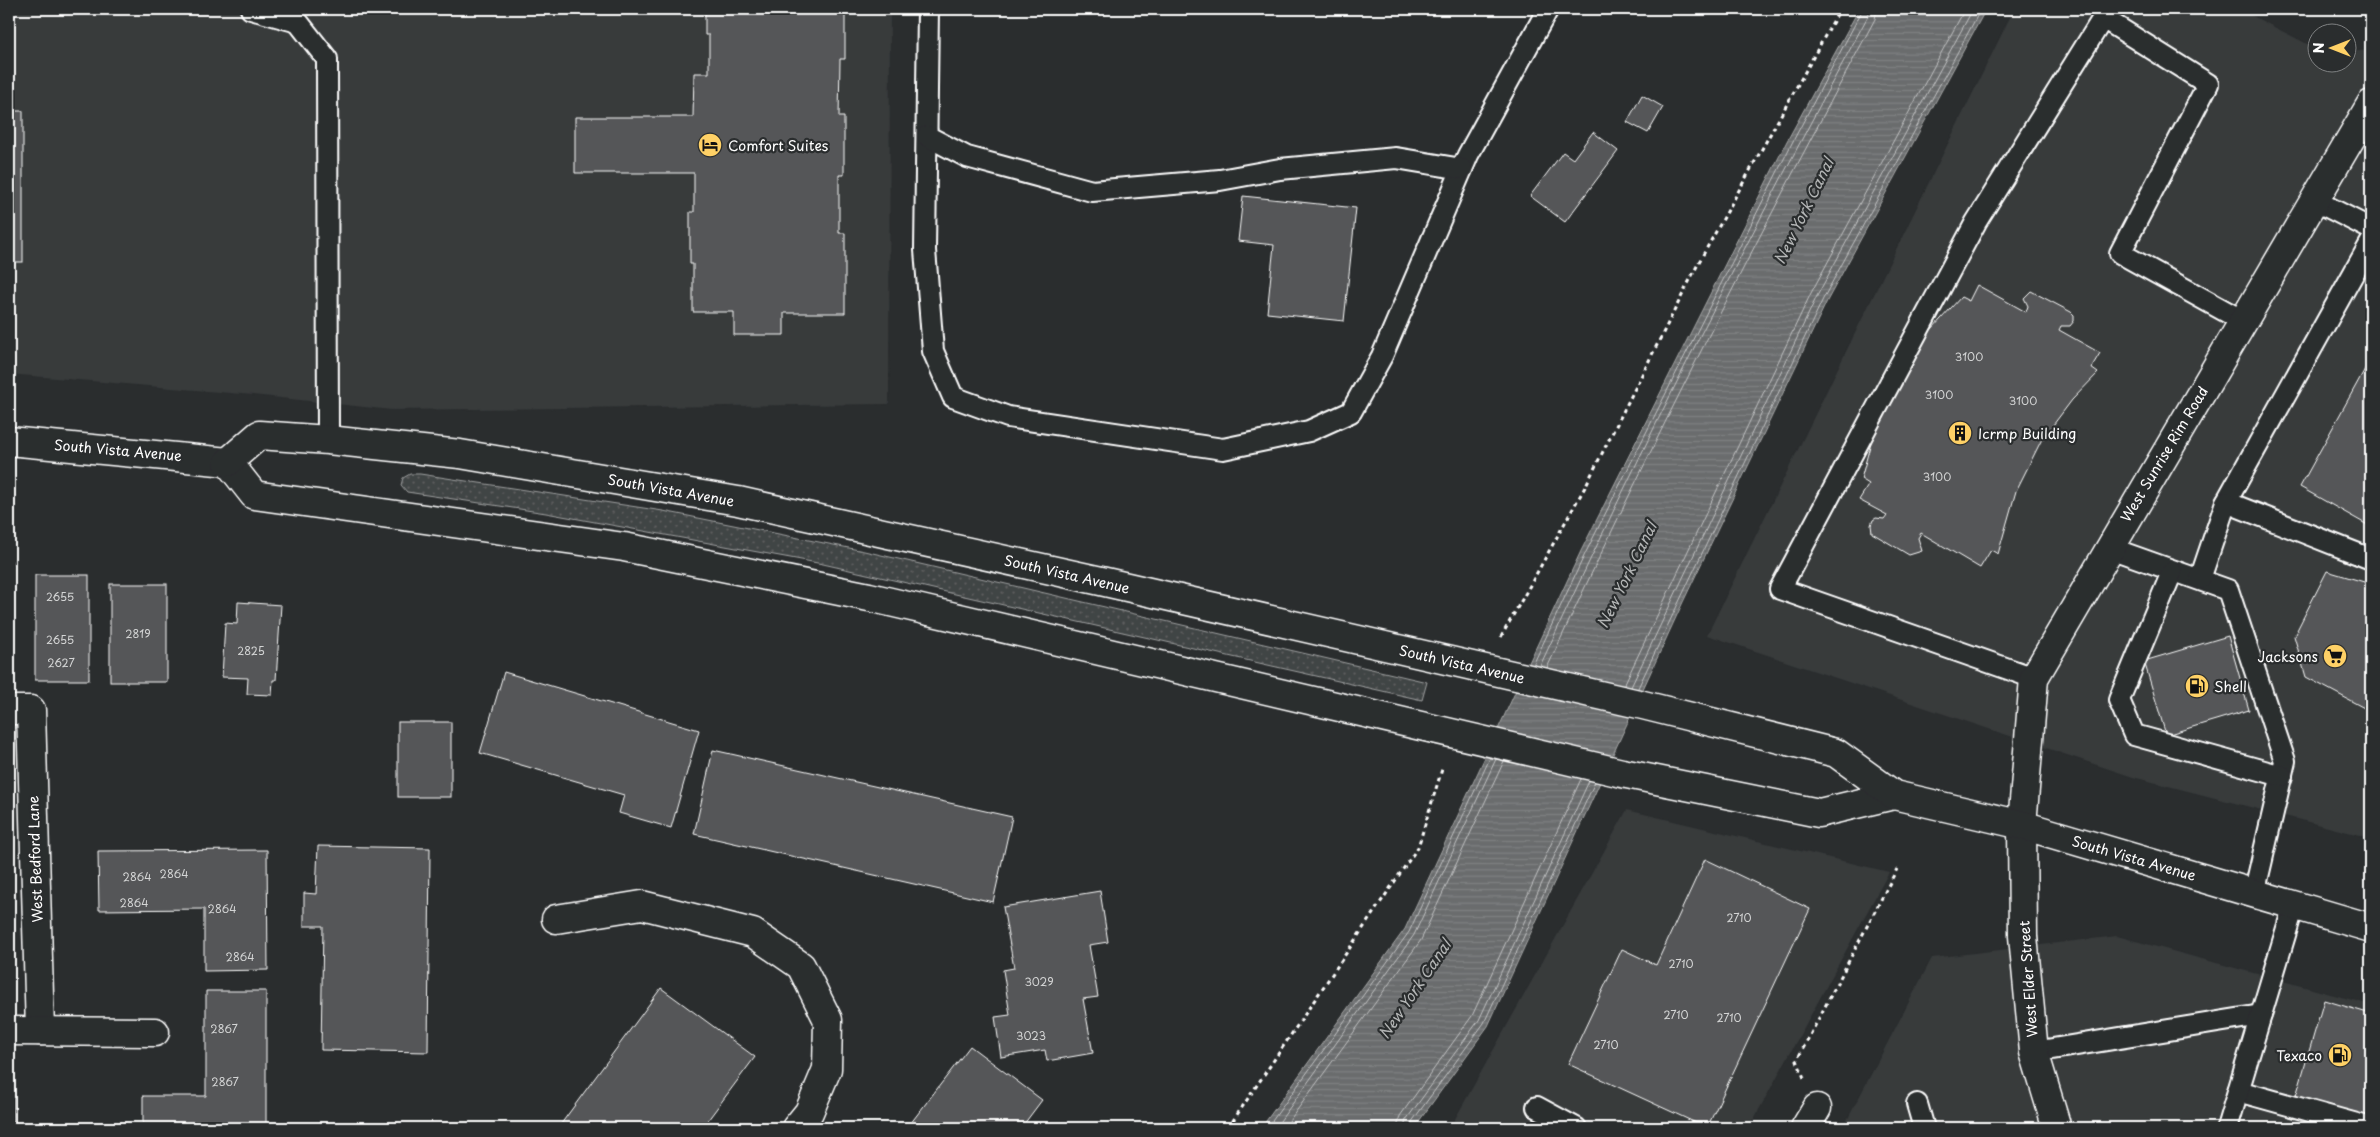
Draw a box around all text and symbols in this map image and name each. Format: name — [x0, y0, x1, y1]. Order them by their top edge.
north arrow — [2308, 22, 2358, 72]
text: N — [2308, 42, 2329, 54]
hotel icon: Comfort Suites — [697, 132, 723, 158]
place label: Comfort Suites — [728, 135, 828, 156]
water label: New York Canal — [1767, 151, 1840, 268]
house number: 3100 — [1955, 348, 1983, 365]
street label: West Sunrise Rim Road — [2115, 382, 2213, 526]
house number: 3100 — [1925, 386, 1953, 403]
house number: 3100 — [2009, 392, 2037, 409]
building icon: Icrmp Building — [1947, 420, 1973, 446]
place label: Icrmp Building — [1978, 423, 2076, 444]
street label: South Vista Avenue — [53, 434, 183, 466]
house number: 3100 — [1923, 468, 1951, 485]
street label: South Vista Avenue — [606, 469, 736, 512]
water label: New York Canal — [1590, 515, 1663, 632]
street label: South Vista Avenue — [1002, 549, 1132, 599]
house number: 2655 — [46, 588, 74, 605]
house number: 2819 — [125, 625, 151, 642]
house number: 2655 — [46, 631, 74, 648]
street label: South Vista Avenue — [1397, 639, 1527, 689]
house number: 2825 — [237, 642, 265, 659]
supermarket icon: Jacksons — [2322, 643, 2348, 669]
place label: Jacksons — [2258, 646, 2318, 667]
house number: 2627 — [47, 654, 75, 671]
fuel station icon: Shell — [2184, 673, 2210, 699]
place label: Shell — [2214, 676, 2247, 697]
street label: West Bedford Lane — [22, 795, 48, 923]
street label: South Vista Avenue — [2070, 830, 2199, 886]
house number: 2864 — [160, 865, 188, 882]
house number: 2864 — [123, 868, 151, 885]
house number: 2864 — [120, 894, 148, 911]
house number: 2864 — [208, 900, 236, 917]
house number: 2710 — [1726, 909, 1752, 926]
street label: West Elder Street — [2013, 920, 2043, 1038]
water label: New York Canal — [1372, 932, 1457, 1043]
house number: 2864 — [226, 948, 254, 965]
house number: 2710 — [1668, 955, 1694, 972]
house number: 3029 — [1024, 973, 1054, 990]
house number: 2710 — [1663, 1006, 1689, 1023]
house number: 2710 — [1716, 1009, 1742, 1026]
house number: 2867 — [210, 1020, 238, 1037]
house number: 3023 — [1016, 1027, 1046, 1044]
house number: 2710 — [1593, 1036, 1619, 1053]
fuel station icon: Texaco — [2327, 1042, 2353, 1068]
place label: Texaco — [2276, 1045, 2322, 1066]
house number: 2867 — [211, 1073, 239, 1090]

